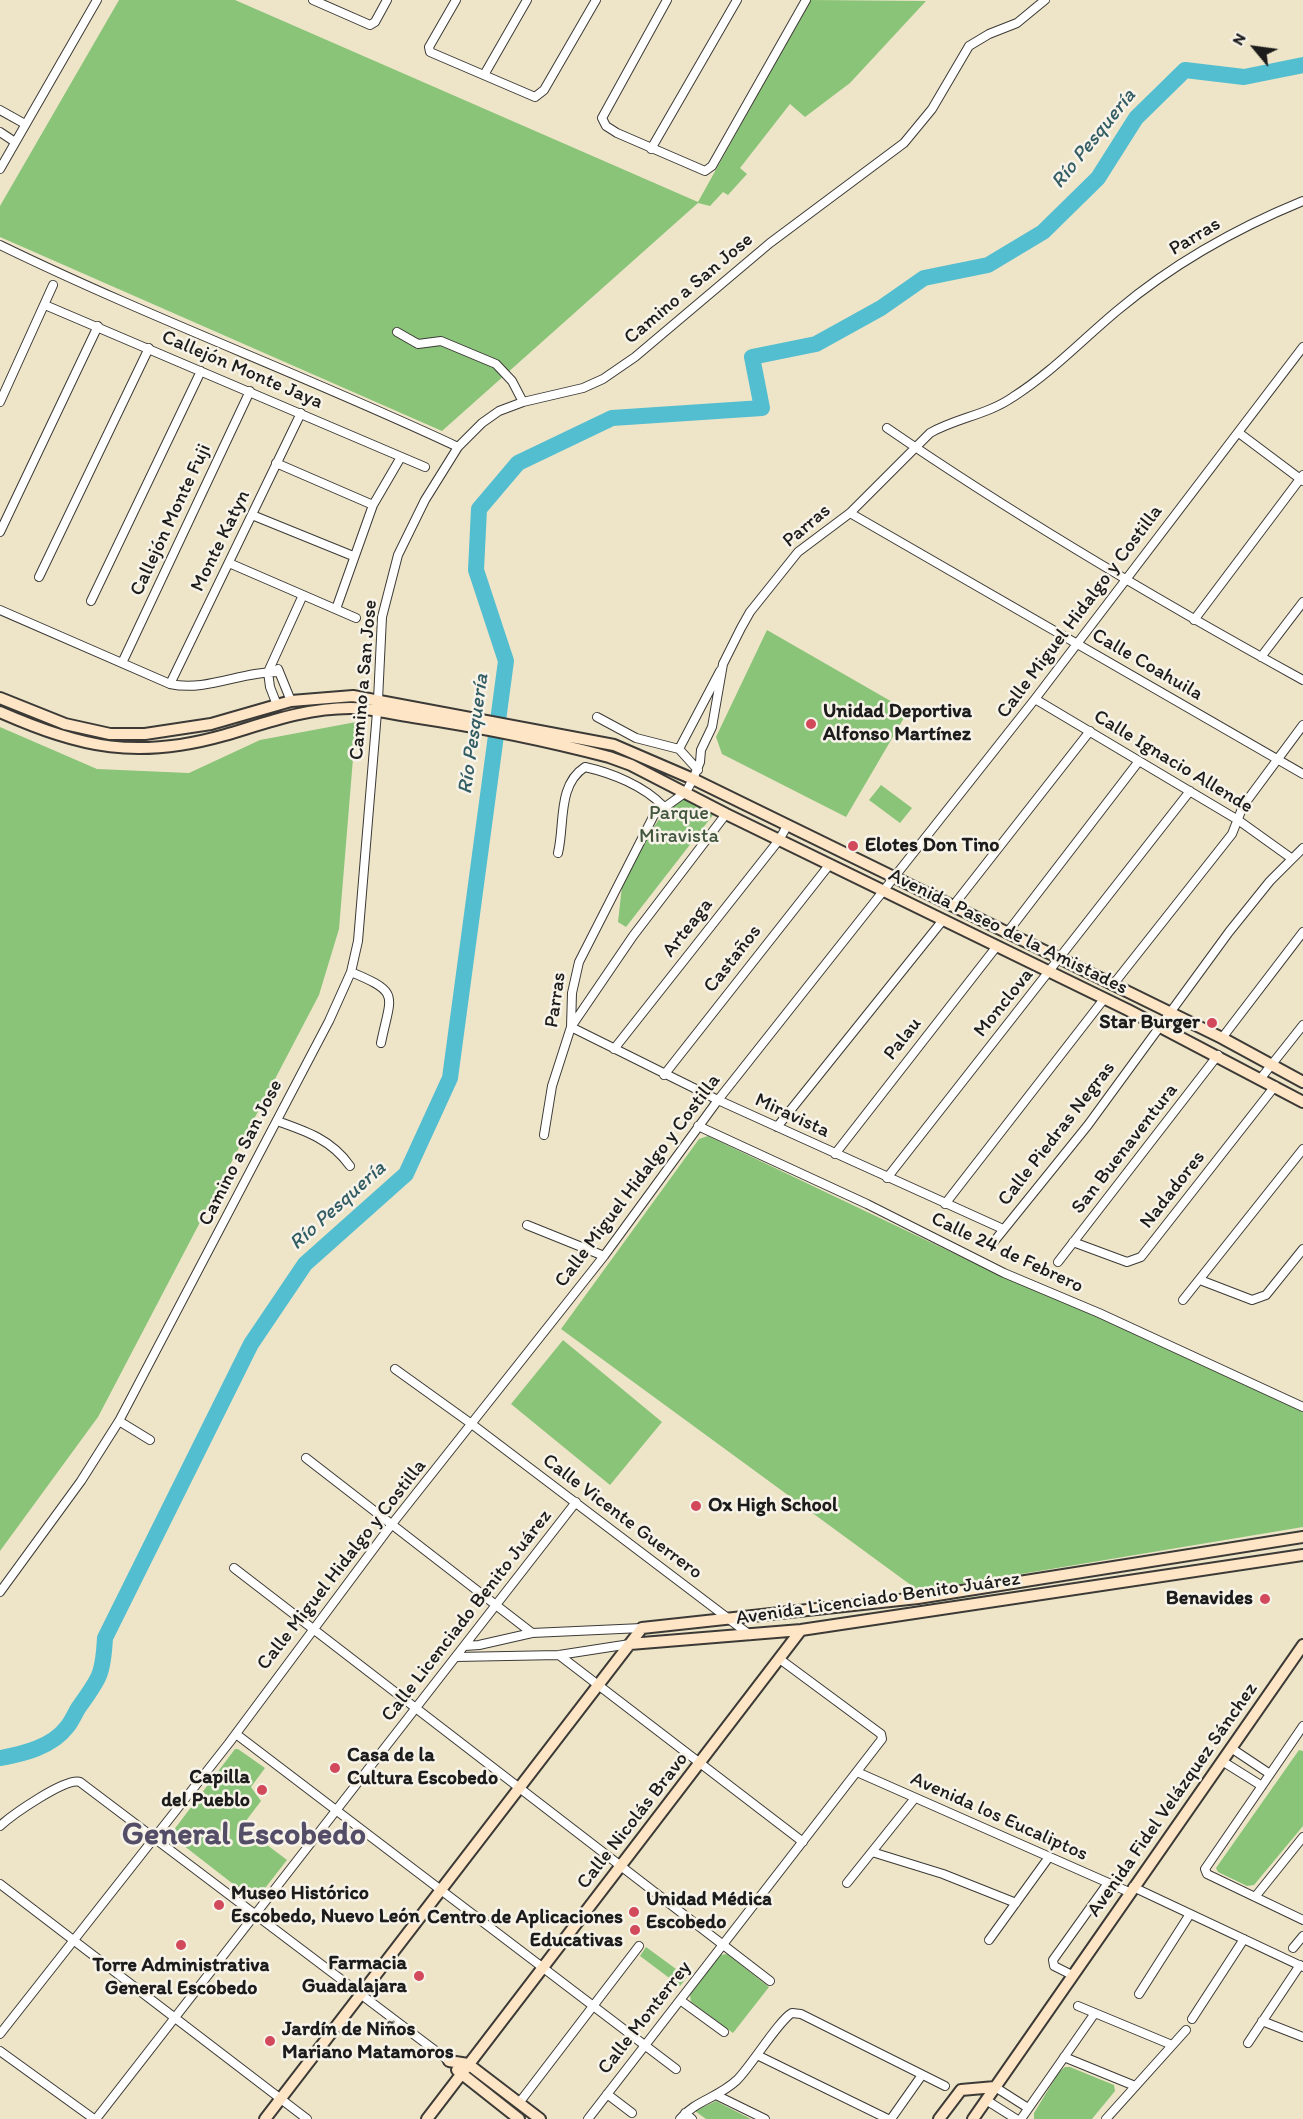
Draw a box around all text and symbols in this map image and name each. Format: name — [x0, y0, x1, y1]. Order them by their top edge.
north arrow — [1225, 18, 1285, 78]
text: N — [1228, 30, 1250, 48]
water label: Río Pesquería — [1046, 84, 1142, 194]
street label: Parras — [1165, 212, 1225, 262]
street label: Camino a San Jose — [620, 228, 758, 350]
street label: Callejón Monte Jaya — [158, 325, 326, 415]
street label: Callejón Monte Fuji — [125, 440, 217, 600]
street label: Monte Katyn — [186, 486, 256, 596]
street label: Parras — [778, 499, 836, 553]
street label: Calle Miguel Hidalgo y Costilla — [992, 501, 1168, 723]
street label: Camino a San Jose — [345, 599, 383, 761]
street label: Calle Coahuila — [1087, 624, 1207, 706]
water label: Río Pesquería — [453, 672, 495, 796]
place label: Unidad Deportiva Alfonso Martínez — [823, 700, 972, 747]
street label: Calle Ignacio Allende — [1089, 705, 1257, 819]
marker: Unidad Deportiva Alfonso Martínez — [804, 717, 818, 731]
park label: Parque Miravista — [639, 802, 719, 849]
place label: Elotes Don Tino — [865, 834, 999, 858]
marker: Elotes Don Tino — [846, 839, 860, 853]
street label: Avenida Paseo de la Amistades — [884, 864, 1132, 1000]
street label: Arteaga — [658, 894, 718, 962]
street label: Castaños — [699, 920, 767, 998]
street label: Monclova — [969, 964, 1039, 1042]
street label: Parras — [540, 971, 572, 1029]
place label: Star Burger — [1099, 1011, 1200, 1035]
street label: Palau — [879, 1013, 927, 1065]
marker: Star Burger — [1205, 1016, 1219, 1030]
street label: Calle Piedras Negras — [993, 1057, 1121, 1211]
street label: Calle Miguel Hidalgo y Costilla — [550, 1070, 726, 1292]
street label: Camino a San Jose — [194, 1076, 288, 1230]
street label: San Buenaventura — [1067, 1079, 1183, 1219]
street label: Miravista — [751, 1088, 833, 1144]
street label: Nadadores — [1135, 1146, 1211, 1234]
water label: Río Pesquería — [285, 1156, 391, 1256]
street label: Calle 24 de Febrero — [927, 1207, 1087, 1299]
street label: Calle Vicente Guerrero — [537, 1449, 707, 1585]
street label: Calle Miguel Hidalgo y Costilla — [252, 1455, 432, 1675]
place label: Ox High School — [708, 1494, 838, 1518]
marker: Ox High School — [689, 1499, 703, 1513]
street label: Calle Licenciado Benito Juárez — [377, 1505, 557, 1727]
street label: Avenida Licenciado Benito Juárez — [734, 1567, 1022, 1631]
place label: Benavides — [1166, 1587, 1253, 1611]
marker: Benavides — [1258, 1592, 1272, 1606]
street label: Avenida Fidel Velázquez Sánchez — [1083, 1678, 1263, 1922]
place label: Casa de la Cultura Escobedo — [347, 1744, 498, 1791]
street label: Calle Nicolás Bravo — [572, 1748, 694, 1894]
marker: Casa de la Cultura Escobedo — [328, 1761, 342, 1775]
place label: Capilla del Pueblo — [161, 1766, 250, 1813]
street label: Avenida los Eucaliptos — [907, 1767, 1091, 1867]
marker: Capilla del Pueblo — [255, 1783, 269, 1797]
district label: General Escobedo — [122, 1817, 366, 1855]
place label: Museo Histórico Escobedo, Nuevo León — [231, 1882, 420, 1929]
place label: Unidad Médica Escobedo — [646, 1888, 772, 1935]
marker: Museo Histórico Escobedo, Nuevo León — [212, 1898, 226, 1912]
marker: Unidad Médica Escobedo — [627, 1905, 641, 1919]
place label: Centro de Aplicaciones Educativas — [427, 1906, 623, 1953]
marker: Centro de Aplicaciones Educativas — [628, 1923, 642, 1937]
marker: Torre Administrativa General Escobedo — [174, 1938, 188, 1952]
place label: Farmacia Guadalajara — [302, 1952, 407, 1999]
place label: Torre Administrativa General Escobedo — [93, 1954, 269, 2001]
street label: Calle Monterrey — [593, 1956, 697, 2080]
marker: Farmacia Guadalajara — [412, 1969, 426, 1983]
place label: Jardín de Niños Mariano Matamoros — [282, 2018, 454, 2065]
marker: Jardín de Niños Mariano Matamoros — [263, 2034, 277, 2048]

